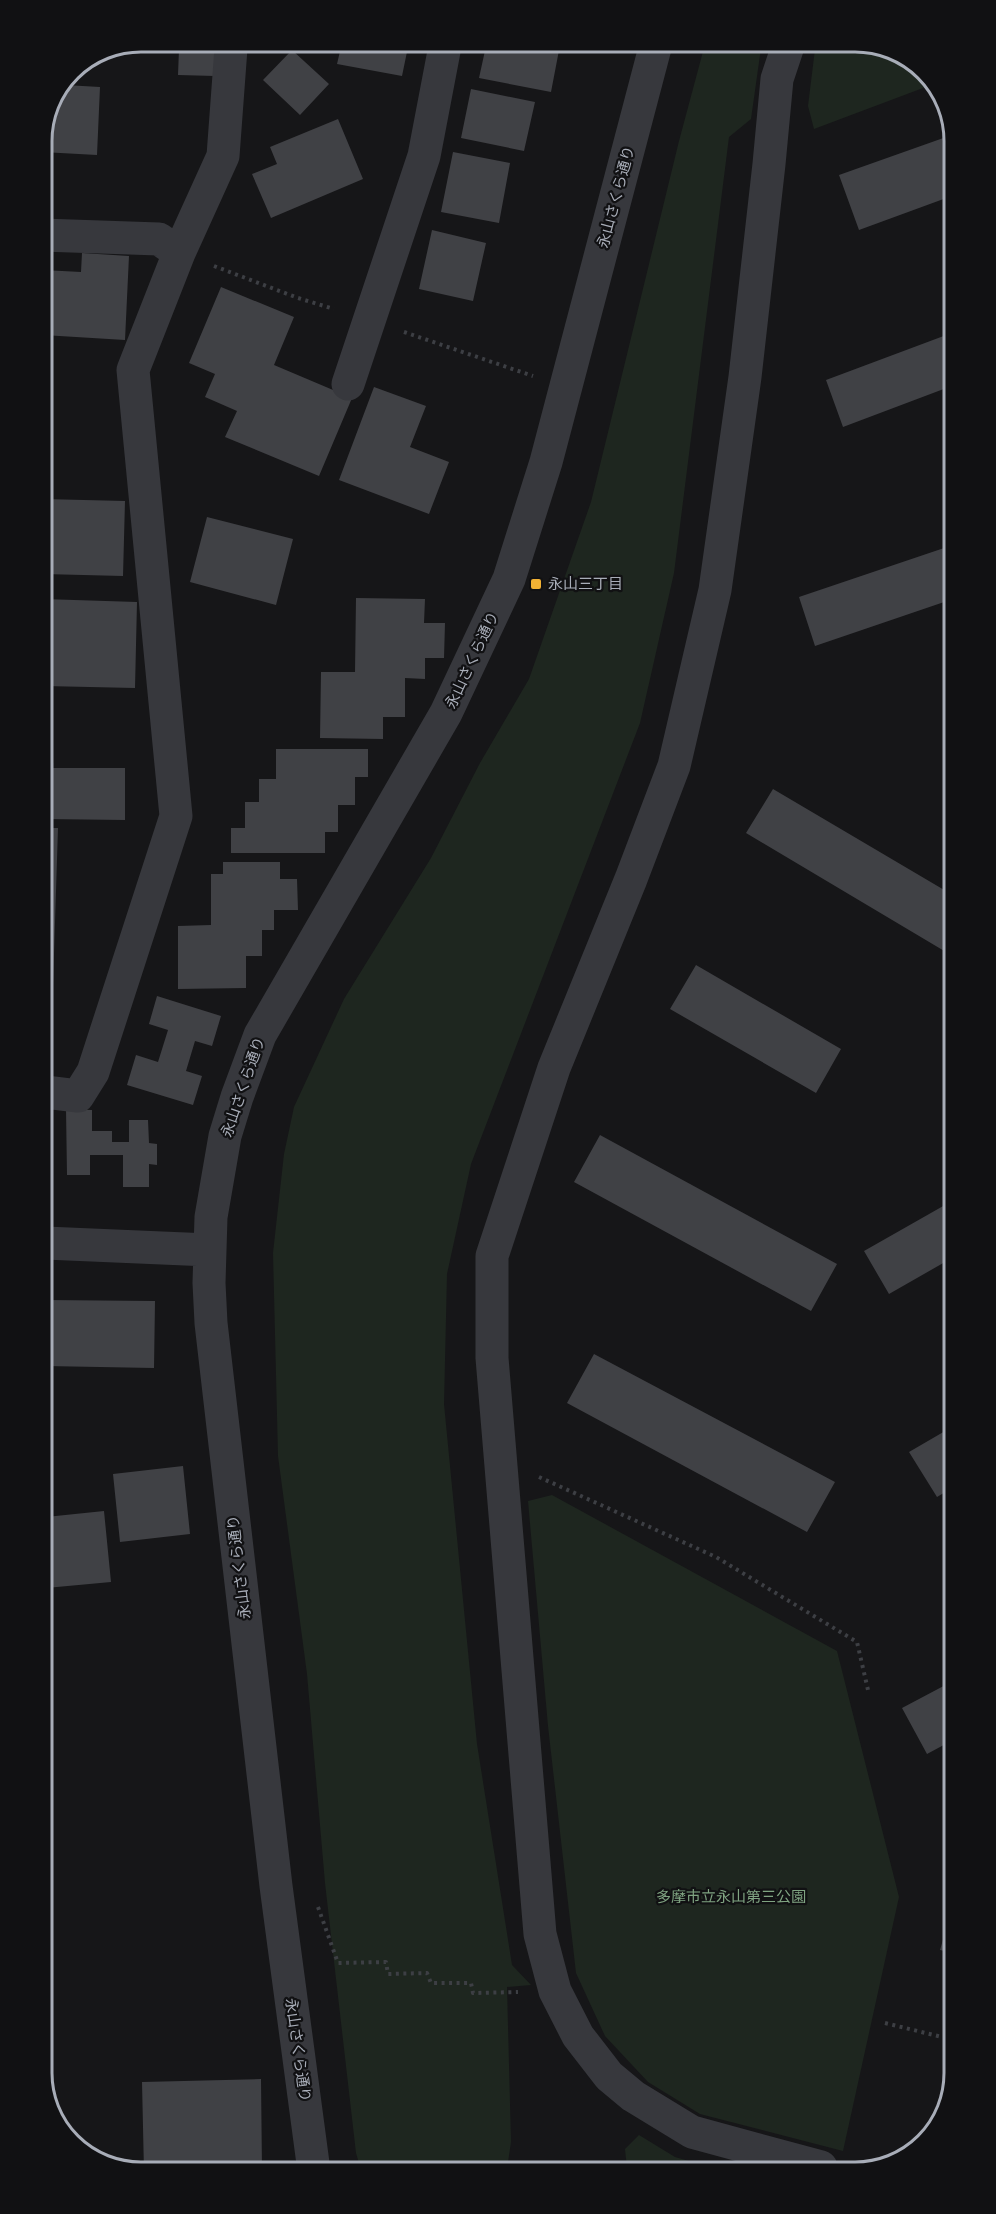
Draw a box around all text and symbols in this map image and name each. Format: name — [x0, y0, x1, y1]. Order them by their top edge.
street label: 永山さくら通り — [594, 144, 638, 250]
place label: 永山三丁目 — [548, 575, 623, 593]
marker: 永山三丁目 — [529, 577, 543, 591]
street label: 永山さくら通り — [442, 609, 502, 711]
street label: 永山さくら通り — [217, 1034, 269, 1140]
street label: 永山さくら通り — [224, 1514, 254, 1620]
park label: 多摩市立永山第三公園 — [656, 1888, 806, 1906]
street label: 永山さくら通り — [282, 1997, 314, 2103]

